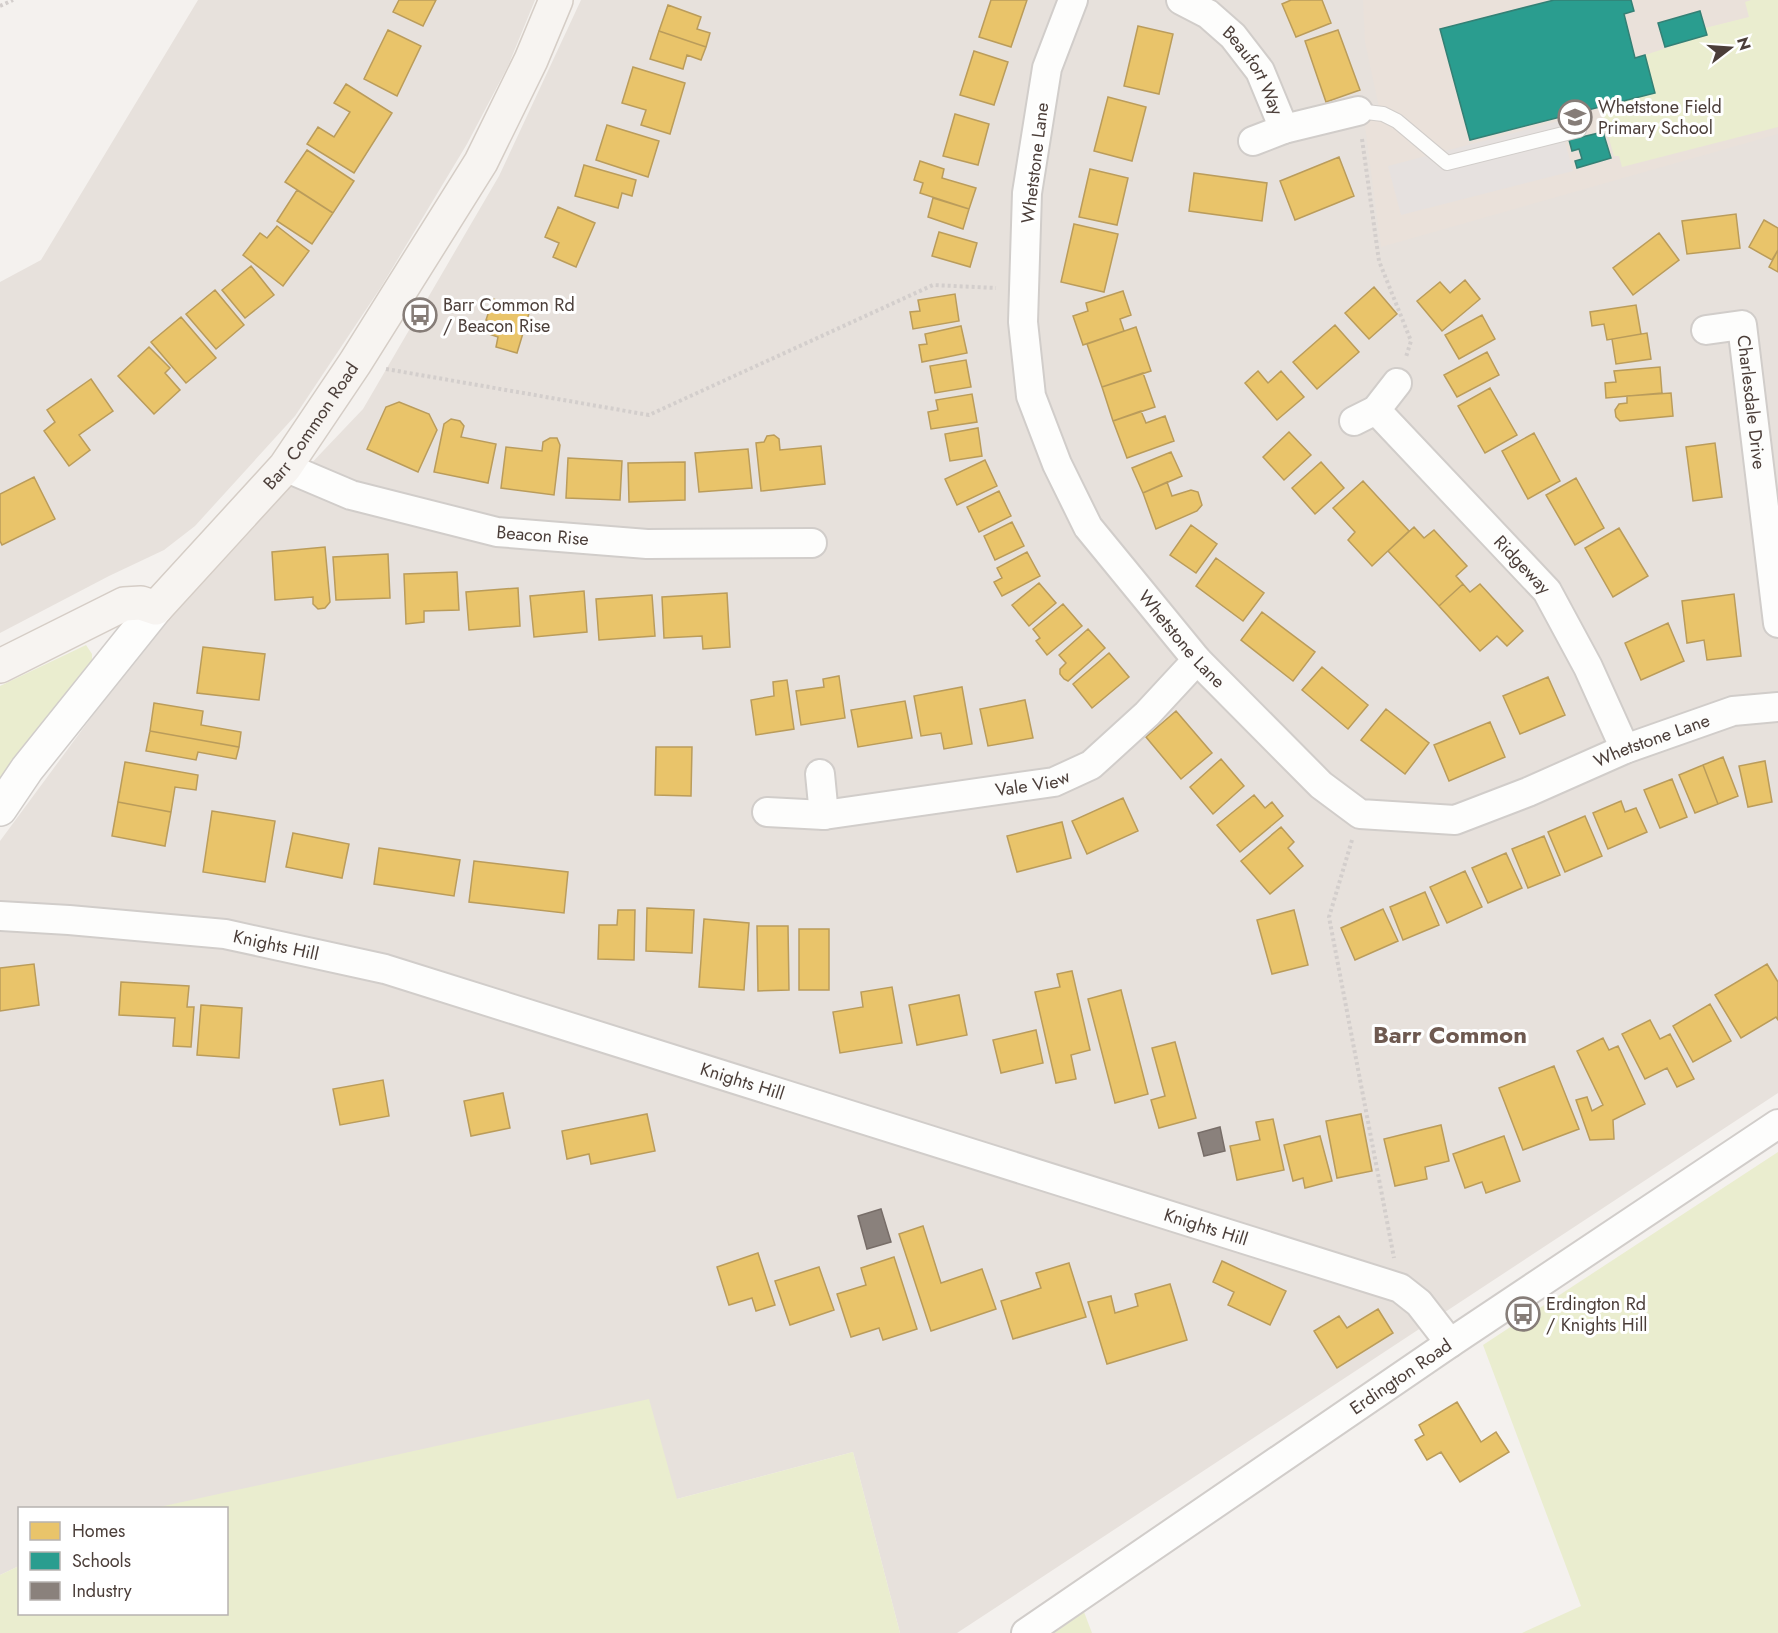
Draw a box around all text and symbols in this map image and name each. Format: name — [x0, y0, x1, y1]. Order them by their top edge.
north arrow — [1700, 18, 1760, 78]
street label: Beaufort Way — [1217, 20, 1290, 119]
text: N — [1731, 34, 1757, 53]
place label: Whetstone Field Primary School — [1598, 94, 1722, 141]
school or university icon: Whetstone Field Primary School — [1557, 99, 1593, 135]
street label: Whetstone Lane — [1015, 101, 1055, 225]
place label: Barr Common Rd / Beacon Rise — [443, 292, 575, 339]
bus stop icon: Barr Common Rd / Beacon Rise — [402, 297, 438, 333]
street label: Charlesdale Drive — [1730, 333, 1772, 471]
street label: Barr Common Road — [257, 357, 365, 496]
street label: Beacon Rise — [495, 519, 590, 552]
street label: Ridgeway — [1488, 529, 1557, 600]
street label: Whetstone Lane — [1132, 585, 1231, 694]
street label: Whetstone Lane — [1590, 707, 1713, 774]
street label: Vale View — [994, 763, 1075, 803]
street label: Knights Hill — [231, 923, 321, 967]
district label: Barr Common — [1373, 1017, 1527, 1052]
street label: Knights Hill — [697, 1056, 788, 1107]
street label: Knights Hill — [1161, 1202, 1251, 1252]
place label: Erdington Rd / Knights Hill — [1546, 1291, 1647, 1338]
bus stop icon: Erdington Rd / Knights Hill — [1505, 1296, 1541, 1332]
street label: Erdington Road — [1344, 1332, 1457, 1421]
legend — [18, 1507, 228, 1615]
text: Homes — [72, 1518, 125, 1544]
text: Schools — [72, 1548, 131, 1574]
text: Industry — [72, 1578, 132, 1604]

